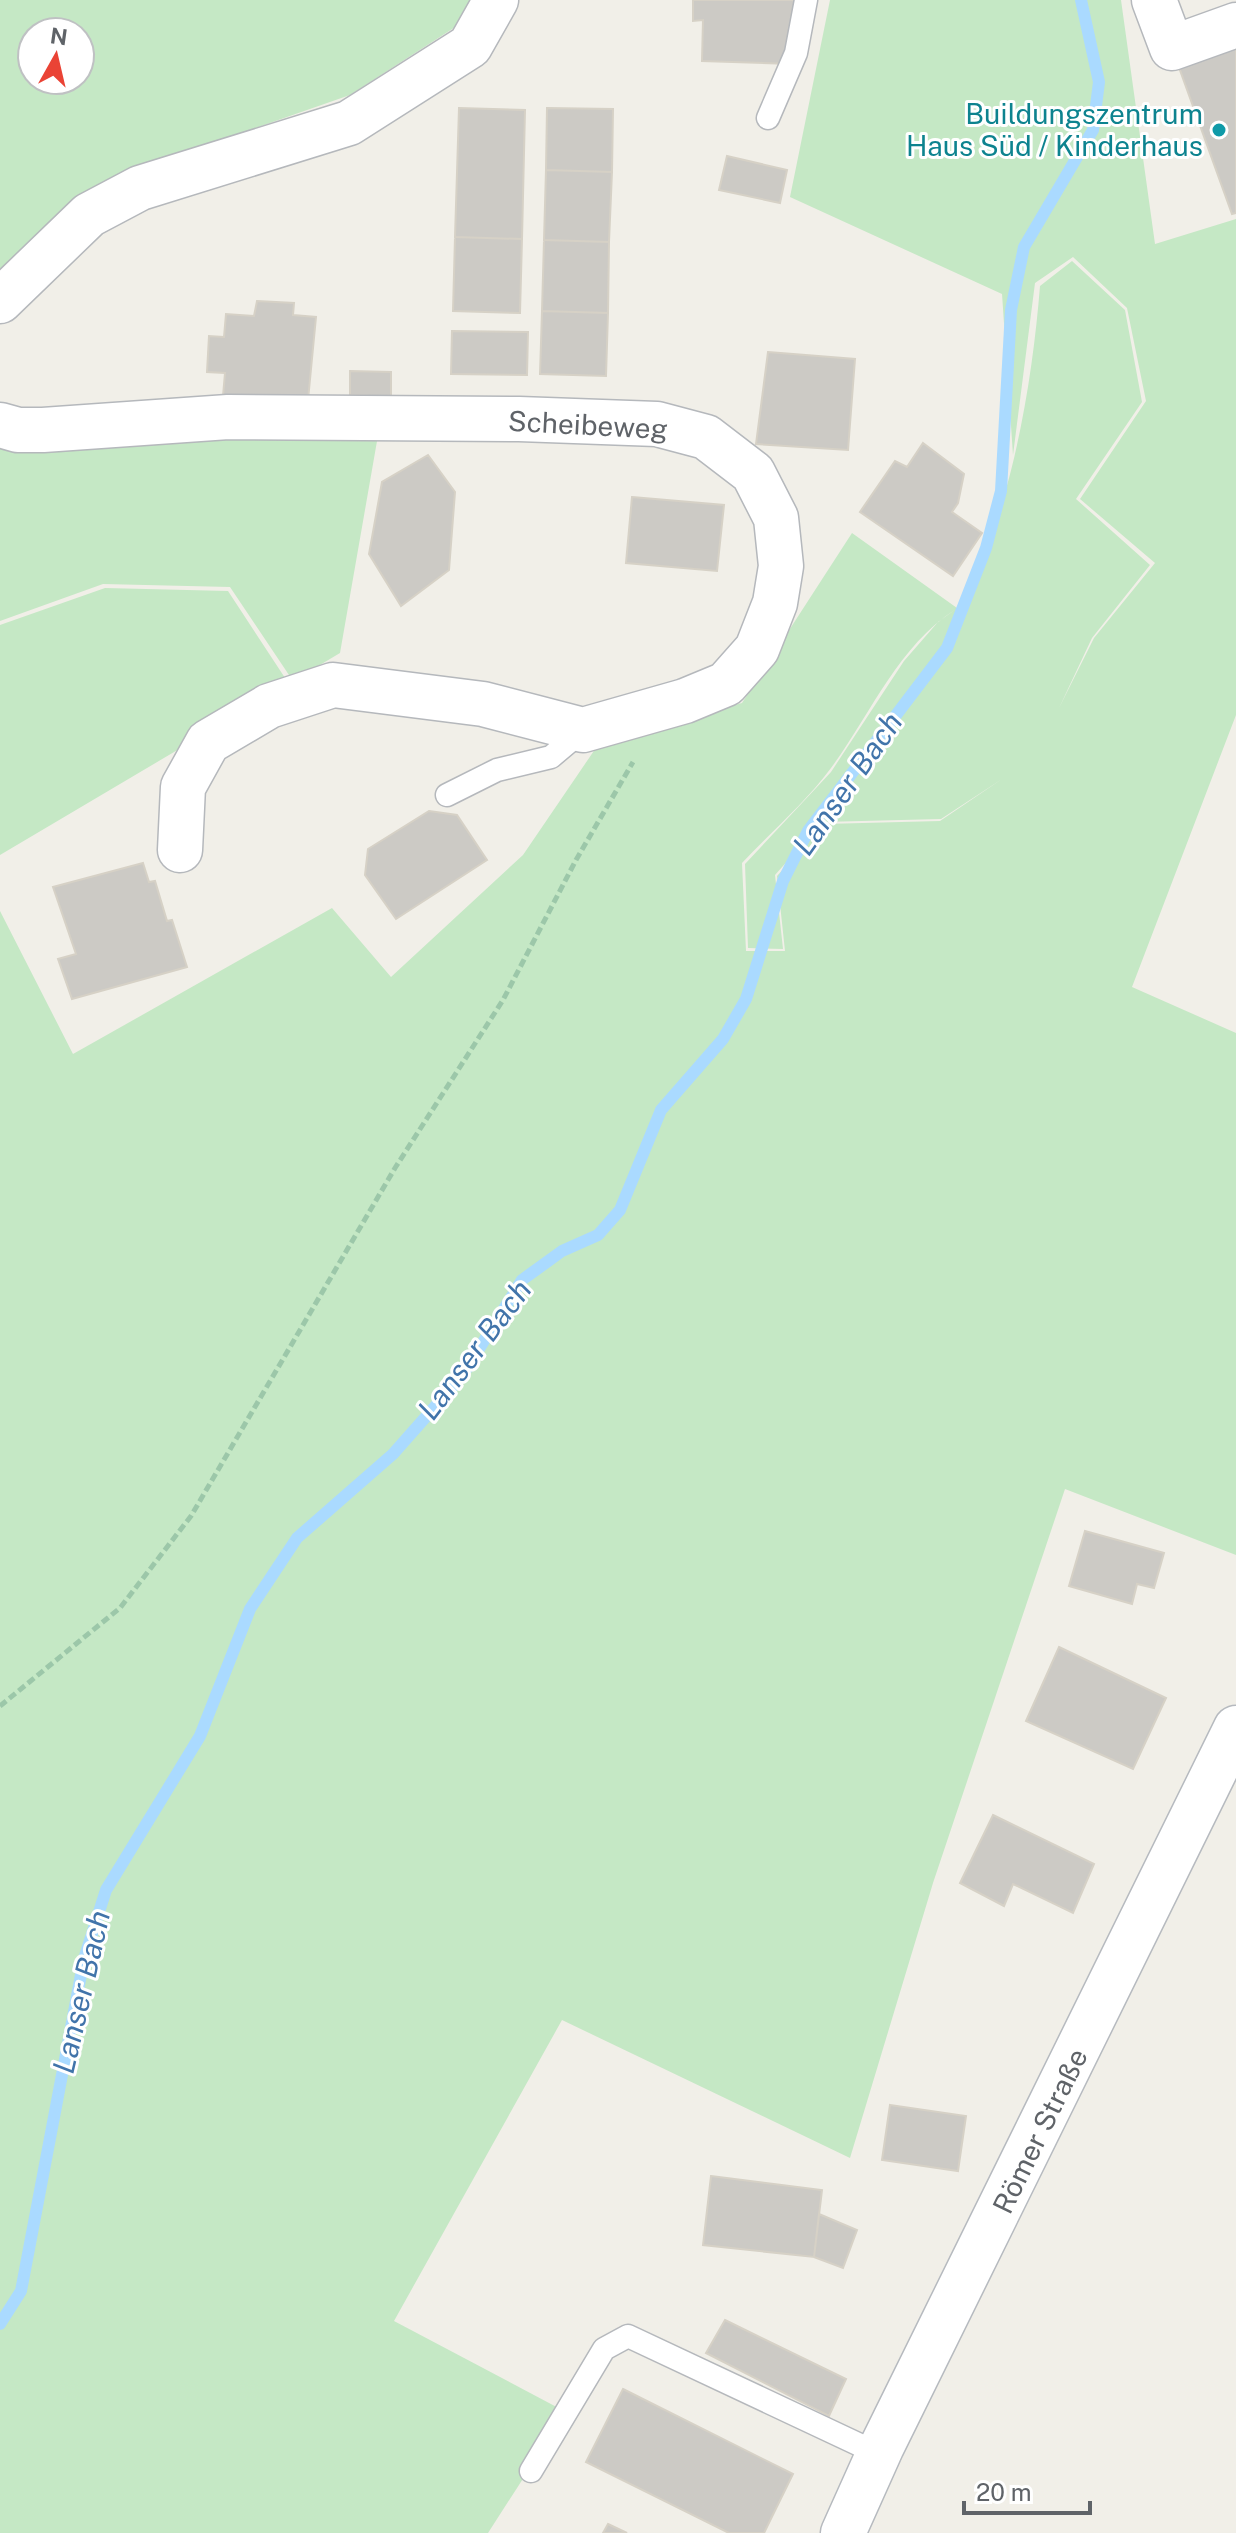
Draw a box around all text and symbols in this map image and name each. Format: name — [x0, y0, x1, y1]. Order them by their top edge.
north arrow — [16, 16, 96, 96]
text: N — [48, 22, 69, 50]
place label: Buildungszentrum Haus Süd / Kinderhaus — [906, 97, 1203, 162]
marker: Buildungszentrum Haus Süd / Kinderhaus — [1210, 121, 1228, 139]
street label: Scheibeweg — [507, 404, 669, 445]
water label: Lanser Bach — [785, 705, 910, 862]
water label: Lanser Bach — [410, 1272, 539, 1427]
water label: Lanser Bach — [45, 1907, 117, 2077]
street label: Römer Straße — [985, 2043, 1094, 2219]
scale bar — [964, 2465, 1090, 2515]
text: 20 m — [976, 2478, 1032, 2506]

